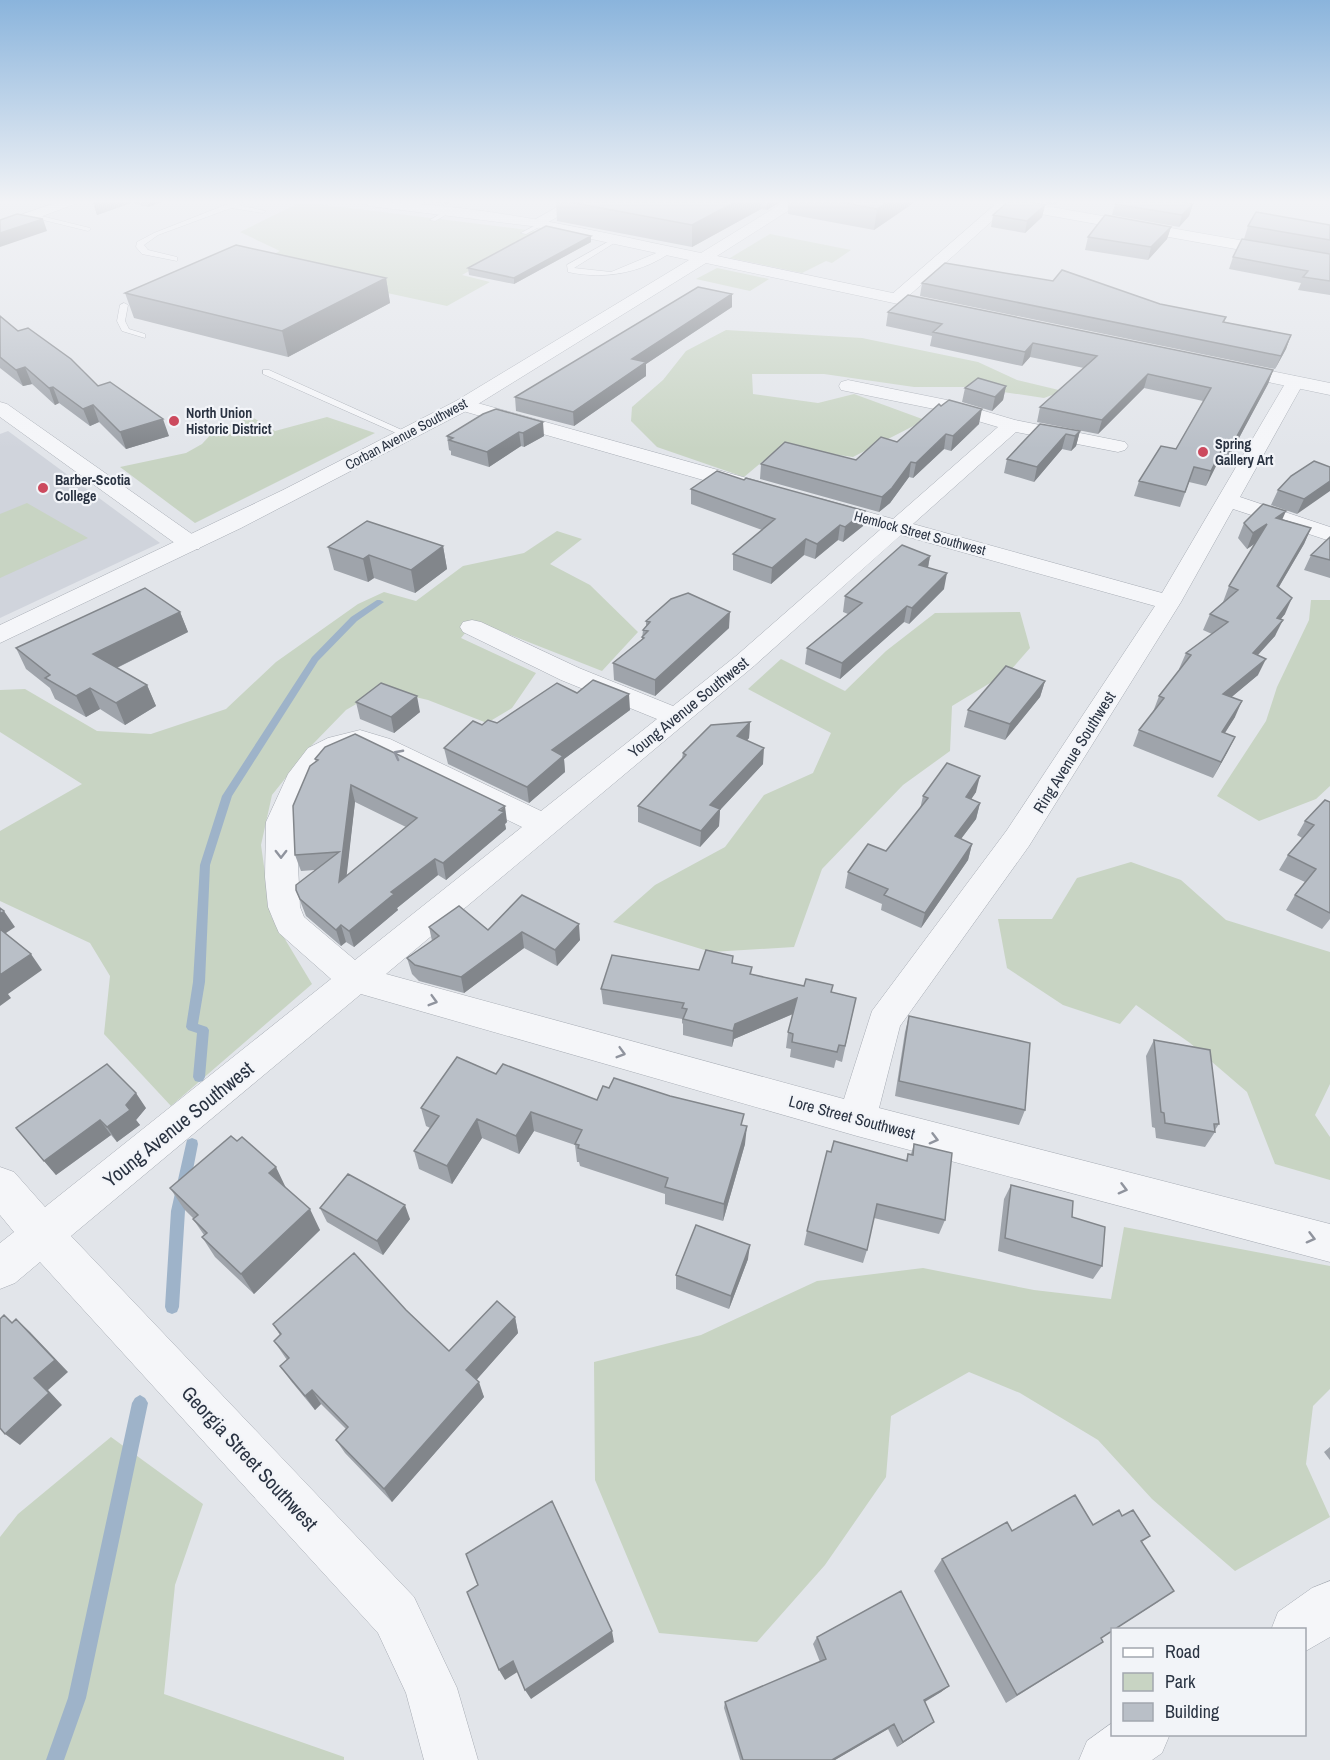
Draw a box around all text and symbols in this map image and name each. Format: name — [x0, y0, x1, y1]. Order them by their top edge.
street label: Corban Avenue Southwest — [342, 394, 470, 474]
place label: North Union Historic District — [186, 404, 272, 438]
marker: North Union Historic District — [167, 414, 181, 428]
place label: Spring Gallery Art — [1215, 435, 1273, 469]
marker: Spring Gallery Art — [1196, 445, 1210, 459]
place label: Barber-Scotia College — [55, 471, 131, 505]
marker: Barber-Scotia College — [36, 481, 50, 495]
street label: Hemlock Street Southwest — [852, 507, 988, 559]
street label: Young Avenue Southwest — [623, 651, 753, 762]
street label: Ring Avenue Southwest — [1028, 687, 1121, 817]
one-way arrow — [394, 750, 404, 761]
one-way arrow — [275, 849, 287, 858]
one-way arrow — [428, 993, 438, 1006]
one-way arrow — [615, 1046, 625, 1058]
street label: Young Avenue Southwest — [97, 1055, 259, 1193]
street label: Lore Street Southwest — [786, 1090, 918, 1145]
one-way arrow — [928, 1132, 939, 1144]
one-way arrow — [1118, 1181, 1128, 1194]
one-way arrow — [1305, 1231, 1316, 1243]
street label: Georgia Street Southwest — [176, 1380, 325, 1537]
legend — [1111, 1628, 1306, 1736]
text: Road — [1165, 1639, 1200, 1664]
text: Park — [1165, 1669, 1196, 1694]
text: Building — [1165, 1699, 1220, 1724]

